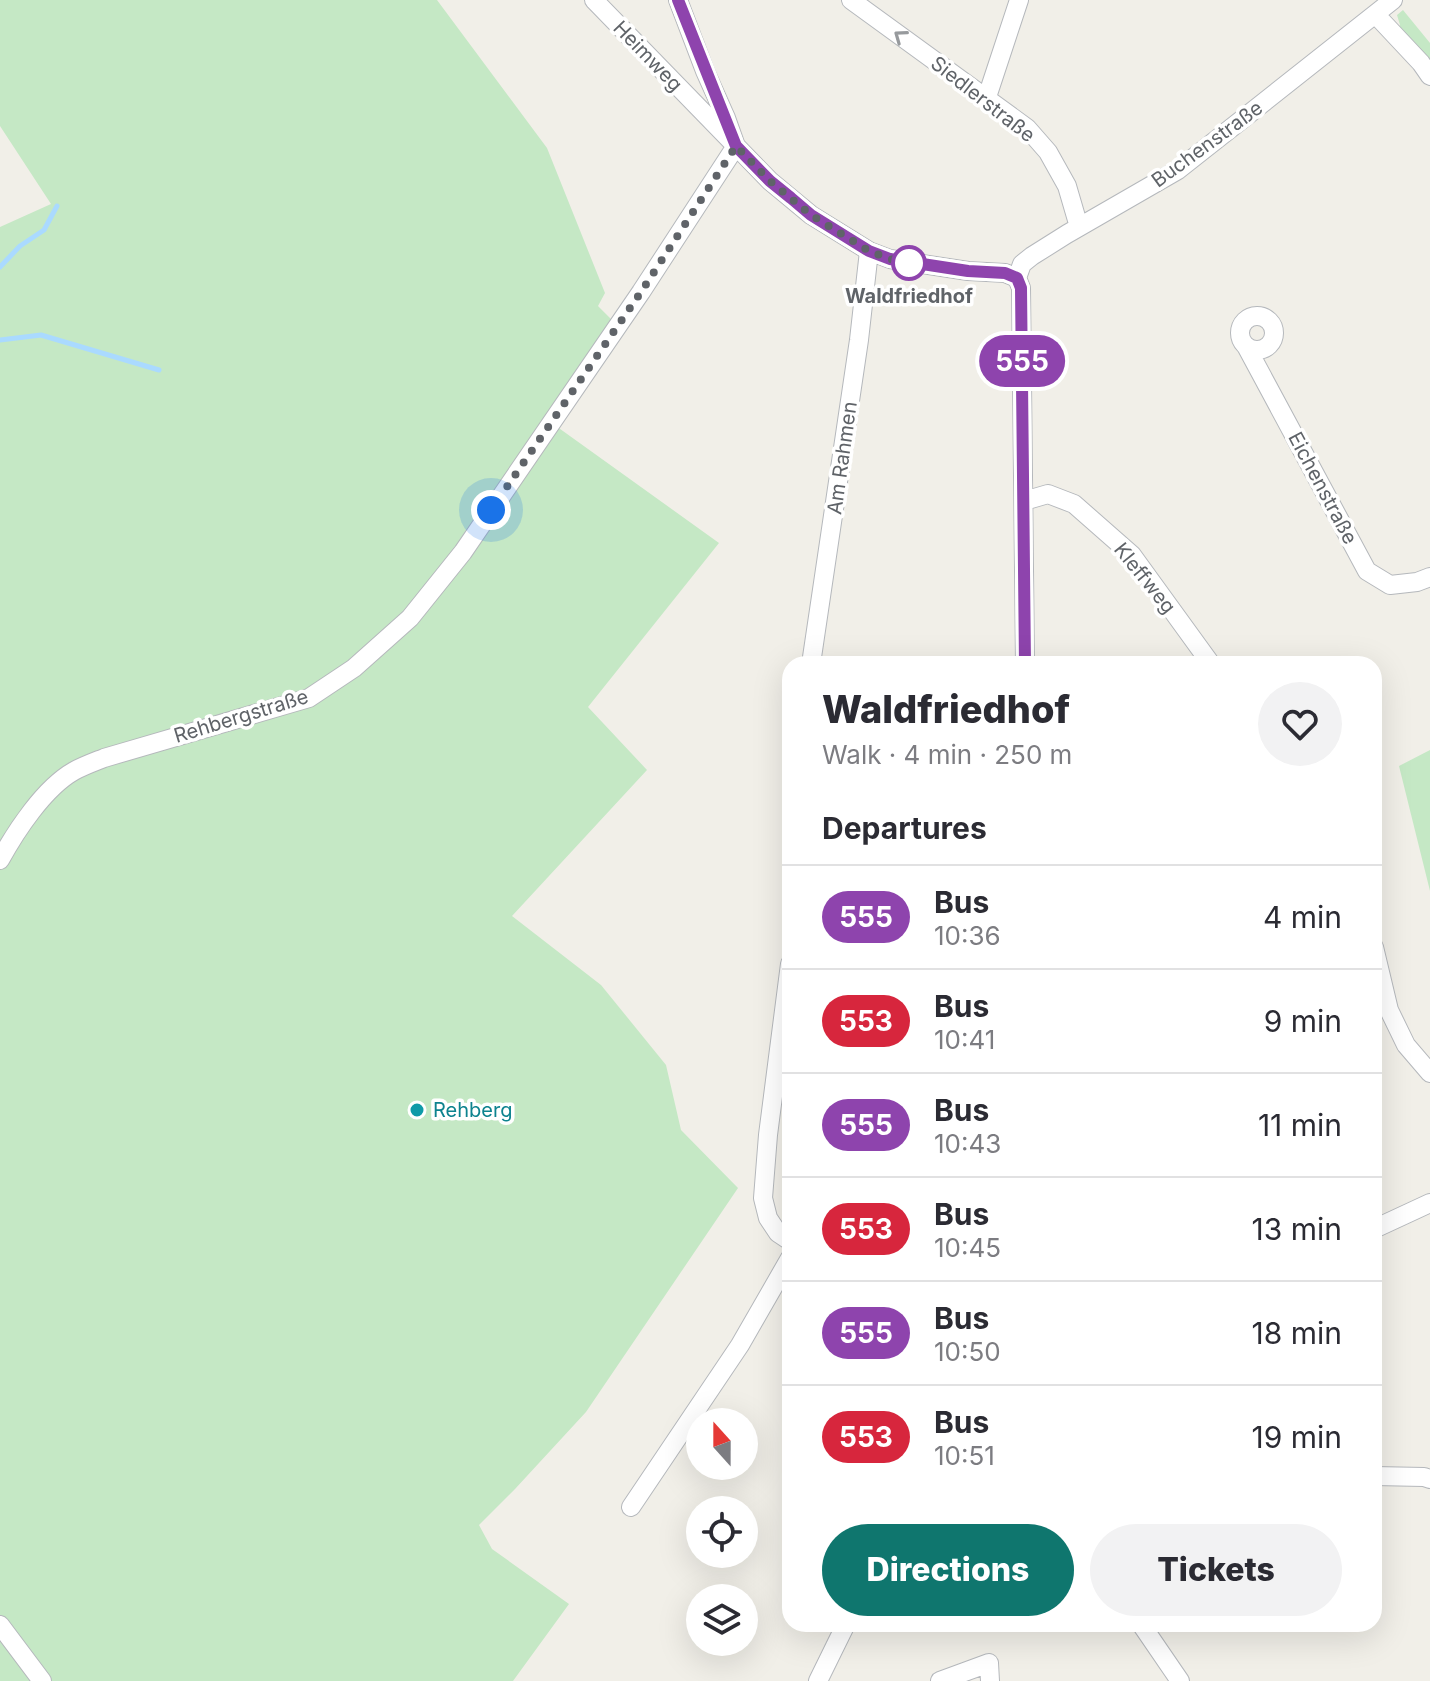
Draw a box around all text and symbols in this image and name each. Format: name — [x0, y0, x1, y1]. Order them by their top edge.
street label: Heimweg — [609, 16, 687, 96]
one-way arrow — [894, 31, 909, 46]
street label: Siedlerstraße — [926, 51, 1040, 147]
street label: Buchenstraße — [1147, 96, 1267, 192]
marker: Waldfriedhof — [892, 246, 926, 280]
place label: Waldfriedhof — [845, 284, 973, 308]
line badge: 555 — [976, 335, 1068, 387]
text: 555 — [995, 344, 1049, 378]
street label: Am Rahmen — [822, 400, 862, 516]
street label: Eichenstraße — [1283, 428, 1363, 548]
your location — [471, 490, 511, 530]
street label: Kleffweg — [1109, 538, 1181, 618]
button: heart — [1258, 682, 1342, 766]
street label: Rehbergstraße — [171, 684, 311, 748]
text: Waldfriedhof — [822, 686, 1070, 732]
text: Walk · 4 min · 250 m — [822, 739, 1072, 770]
text: Departures — [822, 810, 987, 846]
text: Bus — [934, 884, 989, 920]
text: 4 min — [1263, 899, 1342, 935]
text: 555 — [839, 900, 893, 934]
text: 10:36 — [934, 920, 1001, 951]
text: Bus — [934, 988, 989, 1024]
text: 9 min — [1264, 1003, 1342, 1039]
text: 553 — [839, 1004, 893, 1038]
text: 10:41 — [934, 1024, 995, 1055]
text: Bus — [934, 1092, 989, 1128]
place label: Rehberg — [433, 1098, 512, 1122]
marker: Rehberg — [408, 1101, 426, 1119]
text: 11 min — [1258, 1107, 1342, 1143]
text: 555 — [839, 1108, 893, 1142]
text: 10:43 — [934, 1128, 1001, 1159]
text: Bus — [934, 1196, 989, 1232]
text: 13 min — [1252, 1211, 1342, 1247]
text: 553 — [839, 1212, 893, 1246]
text: 10:45 — [934, 1232, 1001, 1263]
text: Bus — [934, 1300, 989, 1336]
text: 18 min — [1252, 1315, 1342, 1351]
text: 555 — [839, 1316, 893, 1350]
text: 10:50 — [934, 1336, 1001, 1367]
text: Bus — [934, 1404, 989, 1440]
north arrow — [686, 1408, 758, 1480]
map controls — [686, 1408, 758, 1656]
text: 19 min — [1251, 1419, 1342, 1455]
text: 553 — [839, 1420, 893, 1454]
text: 10:51 — [934, 1440, 995, 1471]
button: locate — [686, 1496, 758, 1568]
button: Directions — [822, 1524, 1074, 1616]
button: Tickets — [1090, 1524, 1342, 1616]
button: layers — [686, 1584, 758, 1656]

